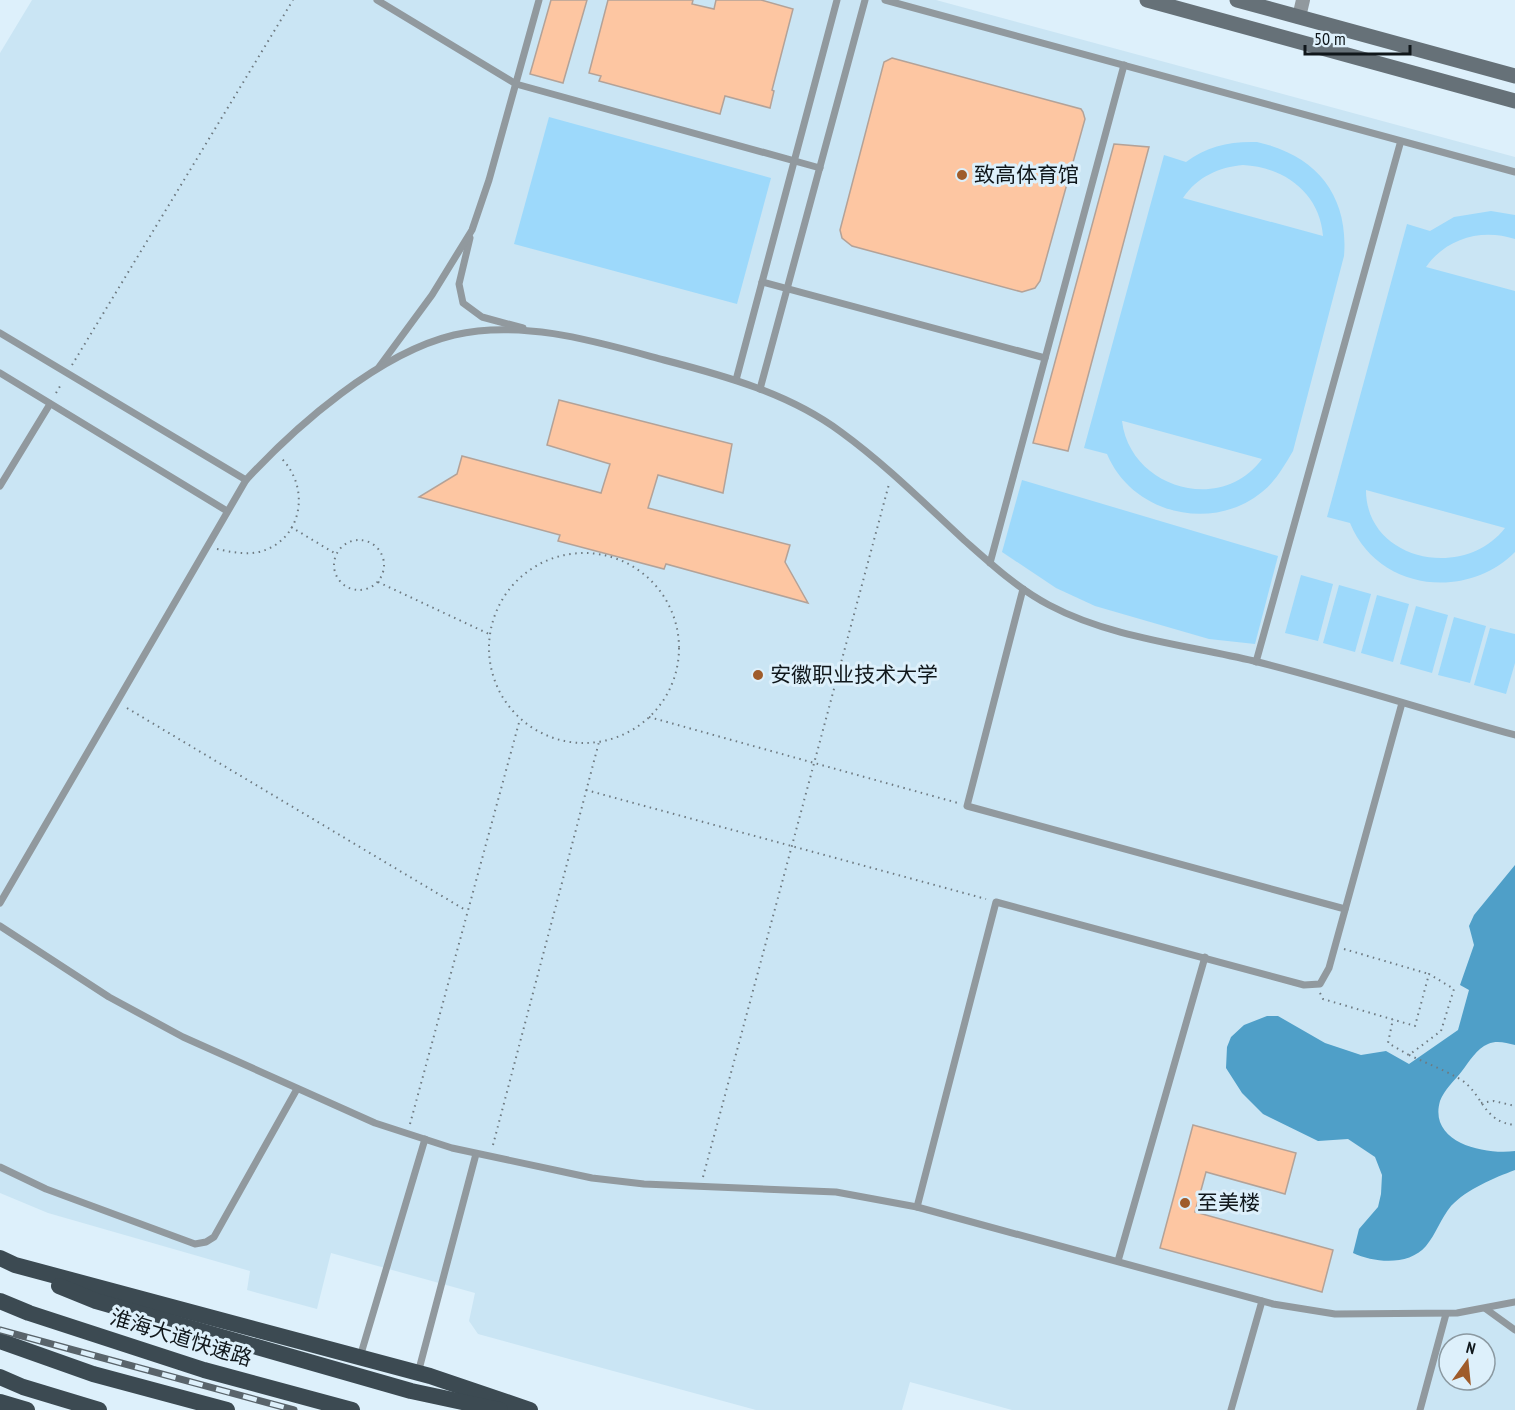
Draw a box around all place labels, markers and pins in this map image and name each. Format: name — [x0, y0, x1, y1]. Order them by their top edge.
place label: 致高体育馆 — [974, 161, 1079, 188]
marker: 致高体育馆 — [955, 168, 969, 182]
place label: 安徽职业技术大学 — [770, 661, 938, 688]
marker: 安徽职业技术大学 — [751, 668, 765, 682]
place label: 至美楼 — [1197, 1189, 1260, 1216]
marker: 至美楼 — [1178, 1196, 1192, 1210]

